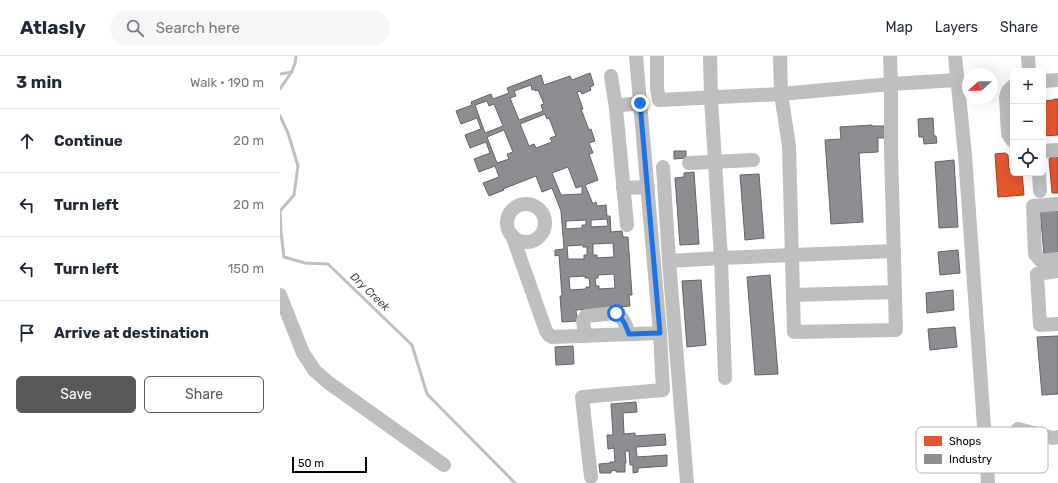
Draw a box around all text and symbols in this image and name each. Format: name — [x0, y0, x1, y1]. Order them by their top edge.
search box — [110, 10, 390, 46]
text: Atlasly — [20, 16, 86, 39]
icon: search — [124, 17, 146, 39]
text: Search here — [156, 19, 240, 37]
text: Map — [886, 19, 913, 36]
text: Layers — [935, 19, 978, 36]
text: Share — [1000, 19, 1038, 36]
north arrow — [962, 68, 998, 104]
map controls — [1010, 68, 1046, 176]
button: + — [1010, 68, 1046, 104]
text: 3 min — [16, 72, 62, 92]
text: Walk · 190 m — [190, 75, 264, 90]
route end — [631, 94, 649, 112]
button: − — [1010, 104, 1046, 140]
icon: ahead — [16, 130, 38, 152]
text: Continue — [54, 132, 123, 150]
text: 20 m — [233, 133, 264, 148]
button: locate — [1010, 140, 1046, 176]
icon: left — [16, 194, 38, 216]
text: Turn left — [54, 196, 119, 214]
text: 20 m — [233, 197, 264, 212]
icon: left — [16, 258, 38, 280]
text: Turn left — [54, 260, 119, 278]
text: 150 m — [228, 261, 264, 276]
water label: Dry Creek — [348, 270, 393, 314]
route start — [607, 304, 625, 322]
icon: arrive — [16, 322, 38, 344]
text: Arrive at destination — [54, 324, 209, 342]
button: Save — [16, 376, 136, 413]
button: Share — [144, 376, 264, 413]
legend — [916, 427, 1048, 473]
text: Shops — [949, 435, 981, 448]
text: Industry — [949, 453, 992, 466]
scale bar — [292, 455, 367, 474]
text: 50 m — [298, 457, 324, 470]

